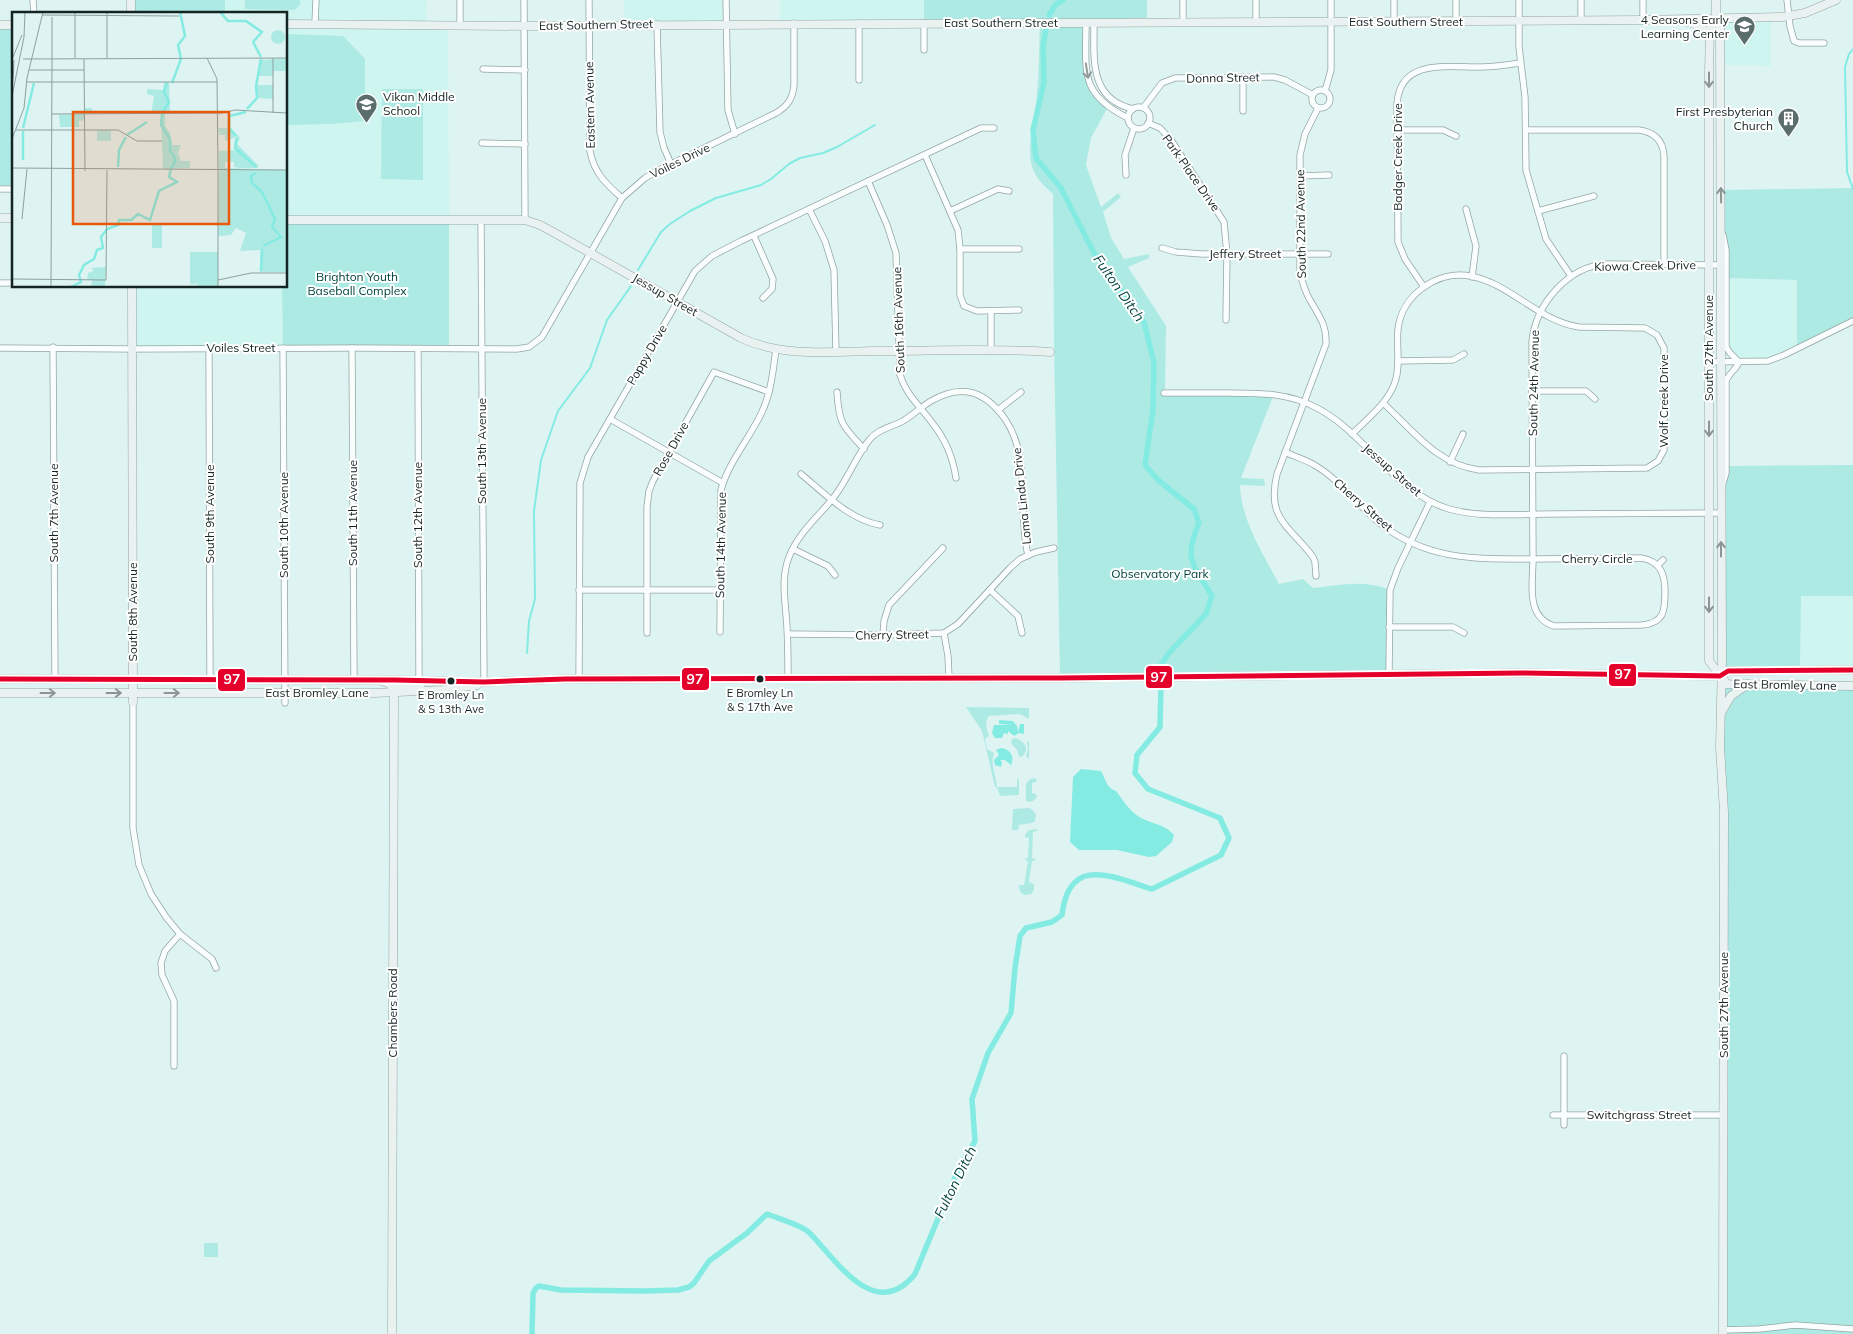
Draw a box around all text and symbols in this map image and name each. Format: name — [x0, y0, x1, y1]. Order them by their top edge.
inset map — [12, 12, 288, 288]
place label: 4 Seasons Early Learning Center — [1641, 12, 1730, 41]
street label: East Southern Street — [1349, 14, 1463, 29]
street label: East Southern Street — [944, 15, 1058, 30]
school or university icon: 4 Seasons Early Learning Center — [1733, 15, 1757, 46]
street label: East Southern Street — [539, 16, 653, 33]
street label: Eastern Avenue — [581, 61, 598, 149]
one-way arrow — [1083, 63, 1093, 79]
street label: Donna Street — [1186, 69, 1260, 86]
one-way arrow — [1704, 72, 1714, 88]
place label: Vikan Middle School — [383, 89, 455, 118]
school or university icon: Vikan Middle School — [355, 92, 379, 123]
street label: Badger Creek Drive — [1390, 103, 1405, 211]
place label: First Presbyterian Church — [1676, 104, 1773, 133]
building icon: First Presbyterian Church — [1777, 107, 1801, 138]
street label: Park Place Drive — [1159, 131, 1224, 214]
street label: Voiles Drive — [647, 140, 712, 182]
street label: South 22nd Avenue — [1292, 169, 1309, 279]
one-way arrow — [1716, 187, 1725, 203]
street label: Jeffery Street — [1209, 246, 1281, 261]
water label: Fulton Ditch — [1089, 251, 1149, 325]
street label: Kiowa Creek Drive — [1594, 257, 1696, 274]
street label: South 16th Avenue — [889, 267, 908, 373]
park label: Brighton Youth Baseball Complex — [307, 269, 407, 298]
street label: Jessup Street — [630, 270, 701, 319]
street label: South 27th Avenue — [1701, 295, 1716, 401]
street label: Poppy Drive — [623, 322, 670, 388]
street label: South 24th Avenue — [1525, 330, 1542, 436]
street label: Voiles Street — [206, 340, 276, 355]
street label: Wolf Creek Drive — [1656, 354, 1671, 448]
street label: South 13th Avenue — [474, 398, 489, 504]
street label: Rose Drive — [650, 419, 692, 478]
one-way arrow — [1704, 420, 1714, 436]
street label: Jessup Street — [1360, 440, 1425, 499]
street label: Loma Linda Drive — [1009, 447, 1034, 545]
street label: South 11th Avenue — [345, 460, 360, 566]
street label: South 12th Avenue — [410, 462, 425, 568]
street label: South 7th Avenue — [46, 464, 61, 562]
street label: South 9th Avenue — [202, 465, 217, 563]
street label: South 10th Avenue — [276, 472, 291, 578]
street label: Cherry Street — [1331, 475, 1396, 534]
street label: South 14th Avenue — [712, 492, 729, 598]
one-way arrow — [1716, 541, 1726, 557]
street label: Cherry Circle — [1561, 551, 1633, 566]
street label: South 8th Avenue — [125, 563, 140, 661]
park label: Observatory Park — [1111, 566, 1210, 581]
one-way arrow — [1704, 596, 1714, 613]
street label: Cherry Street — [855, 626, 929, 643]
line badge: 97 — [1608, 663, 1637, 687]
line badge: 97 — [1145, 665, 1173, 689]
text: 97 — [1615, 665, 1631, 683]
line badge: 97 — [681, 667, 710, 691]
line badge: 97 — [217, 668, 246, 692]
text: 97 — [1151, 668, 1167, 686]
text: 97 — [224, 670, 240, 688]
text: 97 — [687, 670, 703, 688]
marker: E Bromley Ln & S 17th Ave — [755, 674, 765, 684]
marker: E Bromley Ln & S 13th Ave — [446, 676, 456, 686]
street label: East Bromley Lane — [1733, 676, 1837, 693]
street label: East Bromley Lane — [265, 685, 369, 700]
place label: E Bromley Ln & S 17th Ave — [727, 686, 793, 714]
one-way arrow — [39, 688, 55, 698]
one-way arrow — [106, 688, 122, 698]
one-way arrow — [163, 688, 179, 698]
place label: E Bromley Ln & S 13th Ave — [418, 688, 484, 716]
street label: South 27th Avenue — [1716, 952, 1731, 1058]
street label: Chambers Road — [385, 968, 400, 1058]
street label: Switchgrass Street — [1587, 1107, 1691, 1122]
water label: Fulton Ditch — [930, 1143, 980, 1221]

